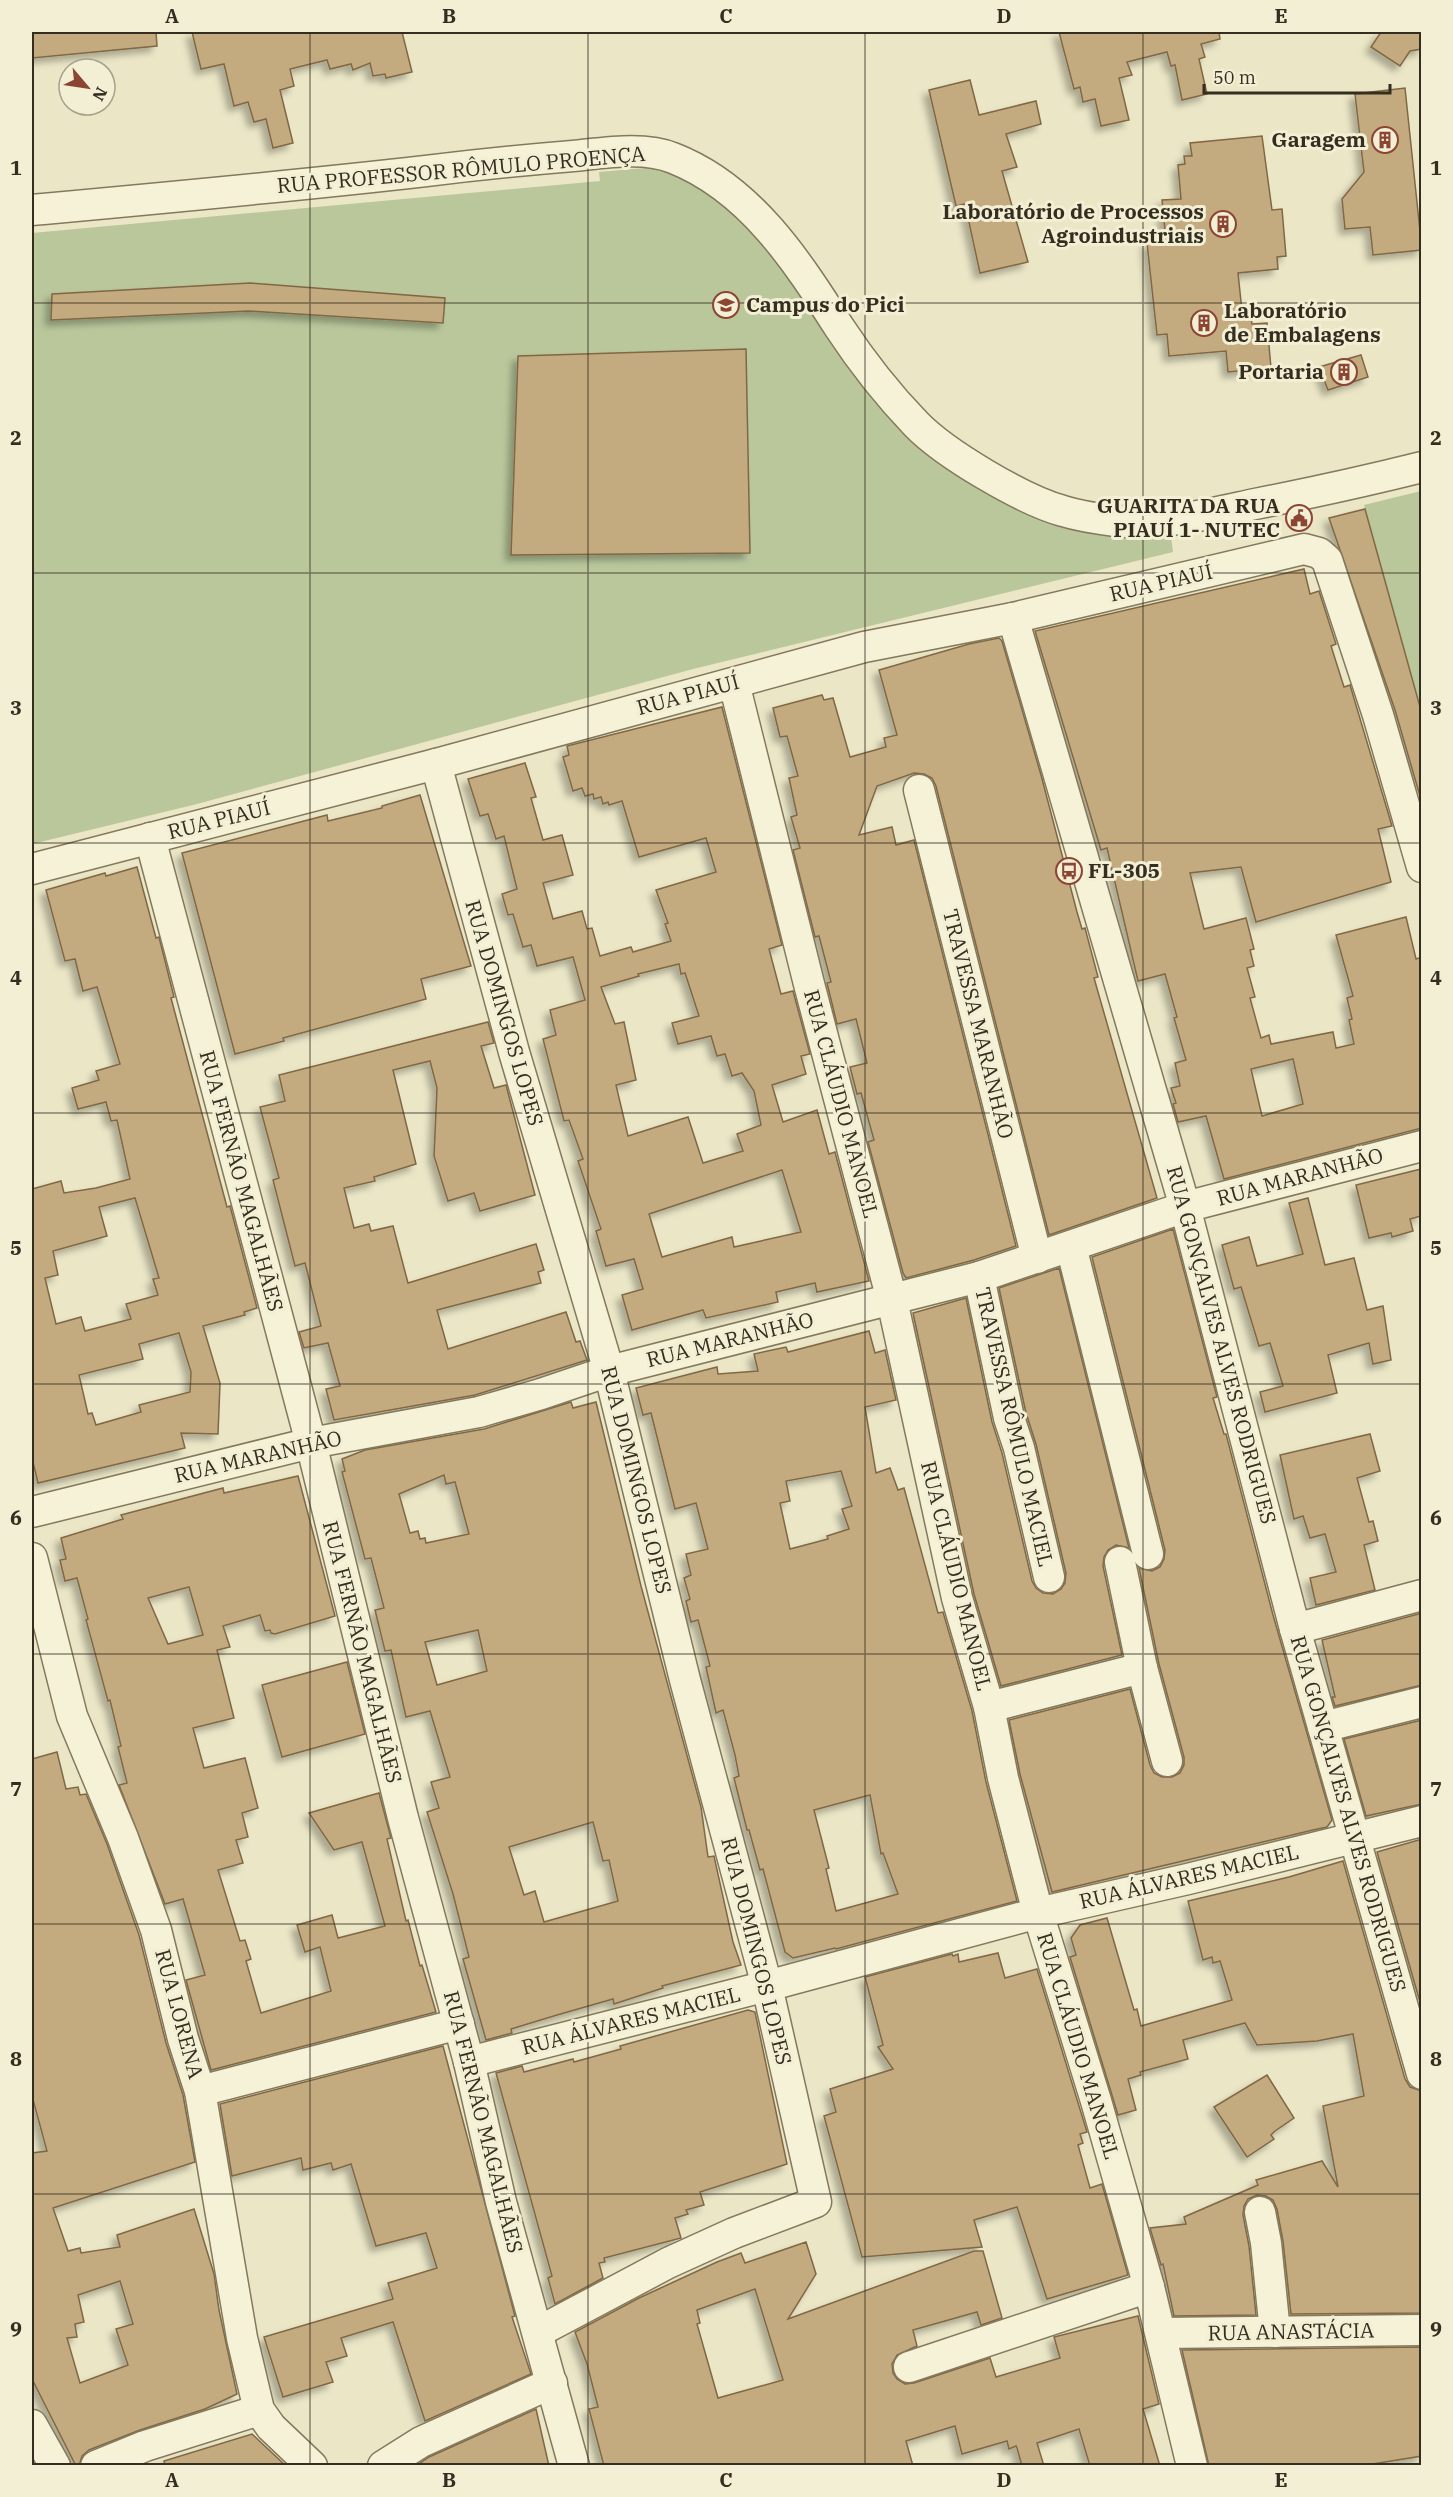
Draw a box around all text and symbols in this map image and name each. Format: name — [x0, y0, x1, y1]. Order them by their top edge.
text: A — [165, 2, 179, 29]
text: B — [442, 2, 456, 29]
text: C — [719, 2, 733, 29]
text: D — [996, 2, 1012, 29]
text: E — [1274, 2, 1288, 29]
north arrow — [57, 57, 117, 117]
scale bar — [1204, 57, 1390, 95]
text: 50 m — [1213, 66, 1256, 89]
text: N — [88, 84, 112, 105]
place label: Garagem — [1271, 125, 1366, 153]
building icon: Garagem — [1370, 125, 1400, 155]
street label: RUA PROFESSOR RÔMULO PROENÇA — [276, 139, 647, 199]
text: 1 — [10, 154, 22, 181]
text: 1 — [1430, 154, 1442, 181]
place label: Laboratório de Processos Agroindustriais — [942, 197, 1204, 249]
building icon: Laboratório de Processos Agroindustriais — [1208, 209, 1238, 239]
school or university icon: Campus do Pici — [711, 290, 741, 320]
place label: Campus do Pici — [746, 290, 905, 318]
place label: Laboratório de Embalagens — [1224, 296, 1381, 348]
building icon: Laboratório de Embalagens — [1189, 308, 1219, 338]
place label: Portaria — [1238, 357, 1324, 385]
building icon: Portaria — [1329, 357, 1359, 387]
text: 2 — [10, 424, 22, 451]
text: 2 — [1430, 424, 1442, 451]
place label: GUARITA DA RUA PIAUÍ 1- NUTEC — [1097, 491, 1280, 543]
public building icon: GUARITA DA RUA PIAUÍ 1- NUTEC — [1284, 503, 1314, 533]
street label: RUA PIAUÍ — [1106, 557, 1215, 607]
street label: RUA PIAUÍ — [633, 667, 742, 721]
text: 3 — [10, 694, 22, 721]
text: 3 — [1430, 694, 1442, 721]
street label: RUA PIAUÍ — [164, 793, 273, 845]
bus stop icon: FL-305 — [1054, 856, 1084, 886]
place label: FL-305 — [1088, 856, 1160, 884]
street label: RUA DOMINGOS LOPES — [459, 896, 551, 1129]
street label: TRAVESSA MARANHÃO — [937, 906, 1021, 1141]
text: 4 — [10, 964, 22, 991]
text: 4 — [1430, 964, 1442, 991]
street label: RUA CLÁUDIO MANOEL — [798, 986, 886, 1221]
street label: RUA FERNÃO MAGALHÃES — [194, 1047, 290, 1314]
street label: RUA MARANHÃO — [1213, 1140, 1386, 1212]
street label: RUA GONÇALVES ALVES RODRIGUES — [1161, 1163, 1283, 1527]
text: 5 — [10, 1234, 22, 1261]
text: 5 — [1430, 1234, 1442, 1261]
street label: TRAVESSA RÔMULO MACIEL — [969, 1284, 1061, 1569]
street label: RUA MARANHÃO — [643, 1305, 816, 1373]
street label: RUA DOMINGOS LOPES — [595, 1363, 679, 1597]
street label: RUA MARANHÃO — [171, 1423, 344, 1489]
street label: RUA CLÁUDIO MANOEL — [915, 1458, 999, 1693]
text: 6 — [10, 1504, 22, 1531]
text: 6 — [1430, 1504, 1442, 1531]
street label: RUA FERNÃO MAGALHÃES — [317, 1518, 409, 1786]
street label: RUA GONÇALVES ALVES RODRIGUES — [1285, 1632, 1413, 1995]
text: 7 — [10, 1775, 22, 1802]
text: 7 — [1430, 1775, 1442, 1802]
street label: RUA DOMINGOS LOPES — [715, 1834, 799, 2068]
street label: RUA ÁLVARES MACIEL — [1076, 1837, 1301, 1915]
street label: RUA CLÁUDIO MANOEL — [1031, 1929, 1127, 2163]
street label: RUA LORENA — [149, 1946, 211, 2082]
street label: RUA ÁLVARES MACIEL — [518, 1979, 743, 2061]
street label: RUA FERNÃO MAGALHÃES — [438, 1988, 530, 2256]
text: 8 — [10, 2045, 22, 2072]
text: 8 — [1430, 2045, 1442, 2072]
text: 9 — [10, 2315, 22, 2342]
text: 9 — [1430, 2315, 1442, 2342]
street label: RUA ANASTÁCIA — [1207, 2316, 1375, 2346]
text: A — [165, 2466, 179, 2493]
text: B — [442, 2466, 456, 2493]
text: C — [719, 2466, 733, 2493]
text: D — [996, 2466, 1012, 2493]
text: E — [1274, 2466, 1288, 2493]

